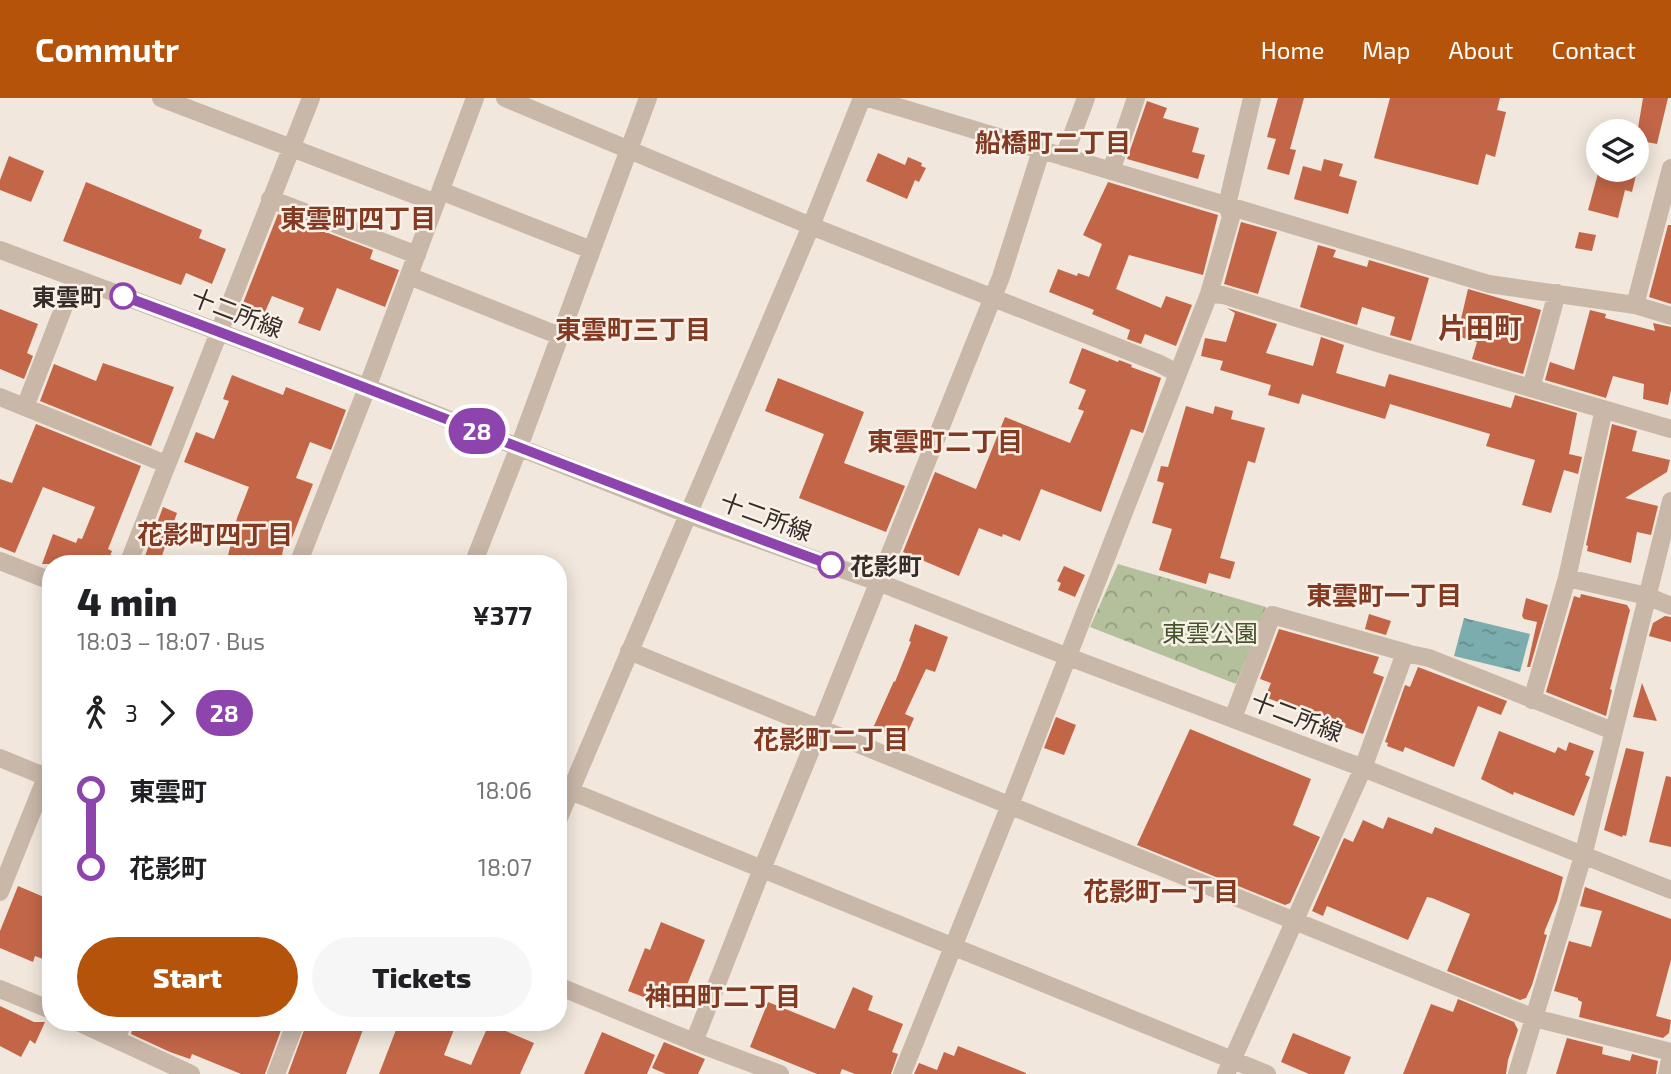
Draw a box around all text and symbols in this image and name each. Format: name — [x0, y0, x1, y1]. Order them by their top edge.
text: Commutr — [35, 29, 179, 69]
text: Home — [1261, 35, 1324, 64]
text: Map — [1362, 35, 1410, 64]
text: About — [1448, 35, 1514, 64]
text: Contact — [1552, 35, 1636, 64]
map controls — [1586, 119, 1649, 182]
button: layers — [1586, 119, 1649, 182]
district label: 船橋町二丁目 — [975, 126, 1131, 157]
district label: 東雲町四丁目 — [280, 202, 436, 233]
street label: 十二所線 — [187, 281, 287, 343]
place label: 東雲町 — [32, 282, 104, 311]
marker: 東雲町 — [110, 283, 136, 309]
district label: 片田町 — [1438, 310, 1522, 344]
district label: 東雲町三丁目 — [555, 313, 711, 344]
line badge: 28 — [446, 408, 508, 454]
text: 28 — [463, 416, 491, 445]
district label: 東雲町二丁目 — [867, 425, 1023, 456]
street label: 十二所線 — [716, 486, 816, 546]
district label: 花影町四丁目 — [137, 518, 293, 549]
place label: 花影町 — [850, 551, 922, 580]
marker: 花影町 — [818, 552, 844, 578]
text: 4 min — [77, 578, 178, 624]
district label: 東雲町一丁目 — [1306, 579, 1462, 610]
text: ¥377 — [473, 599, 532, 630]
park label: 東雲公園 — [1162, 618, 1258, 647]
text: 18:03 – 18:07 · Bus — [77, 627, 265, 655]
street label: 十二所線 — [1247, 685, 1347, 747]
icon: walk — [77, 694, 115, 732]
icon: forward — [148, 694, 186, 732]
text: 28 — [210, 698, 239, 727]
text: 3 — [125, 699, 138, 727]
district label: 花影町二丁目 — [753, 723, 909, 754]
text: 東雲町 — [129, 775, 207, 806]
text: 18:06 — [476, 776, 532, 804]
text: 花影町 — [129, 852, 207, 883]
text: 18:07 — [478, 853, 532, 881]
district label: 花影町一丁目 — [1083, 875, 1239, 906]
button: Start — [77, 937, 298, 1017]
button: Tickets — [312, 937, 532, 1017]
district label: 神田町二丁目 — [645, 980, 801, 1011]

